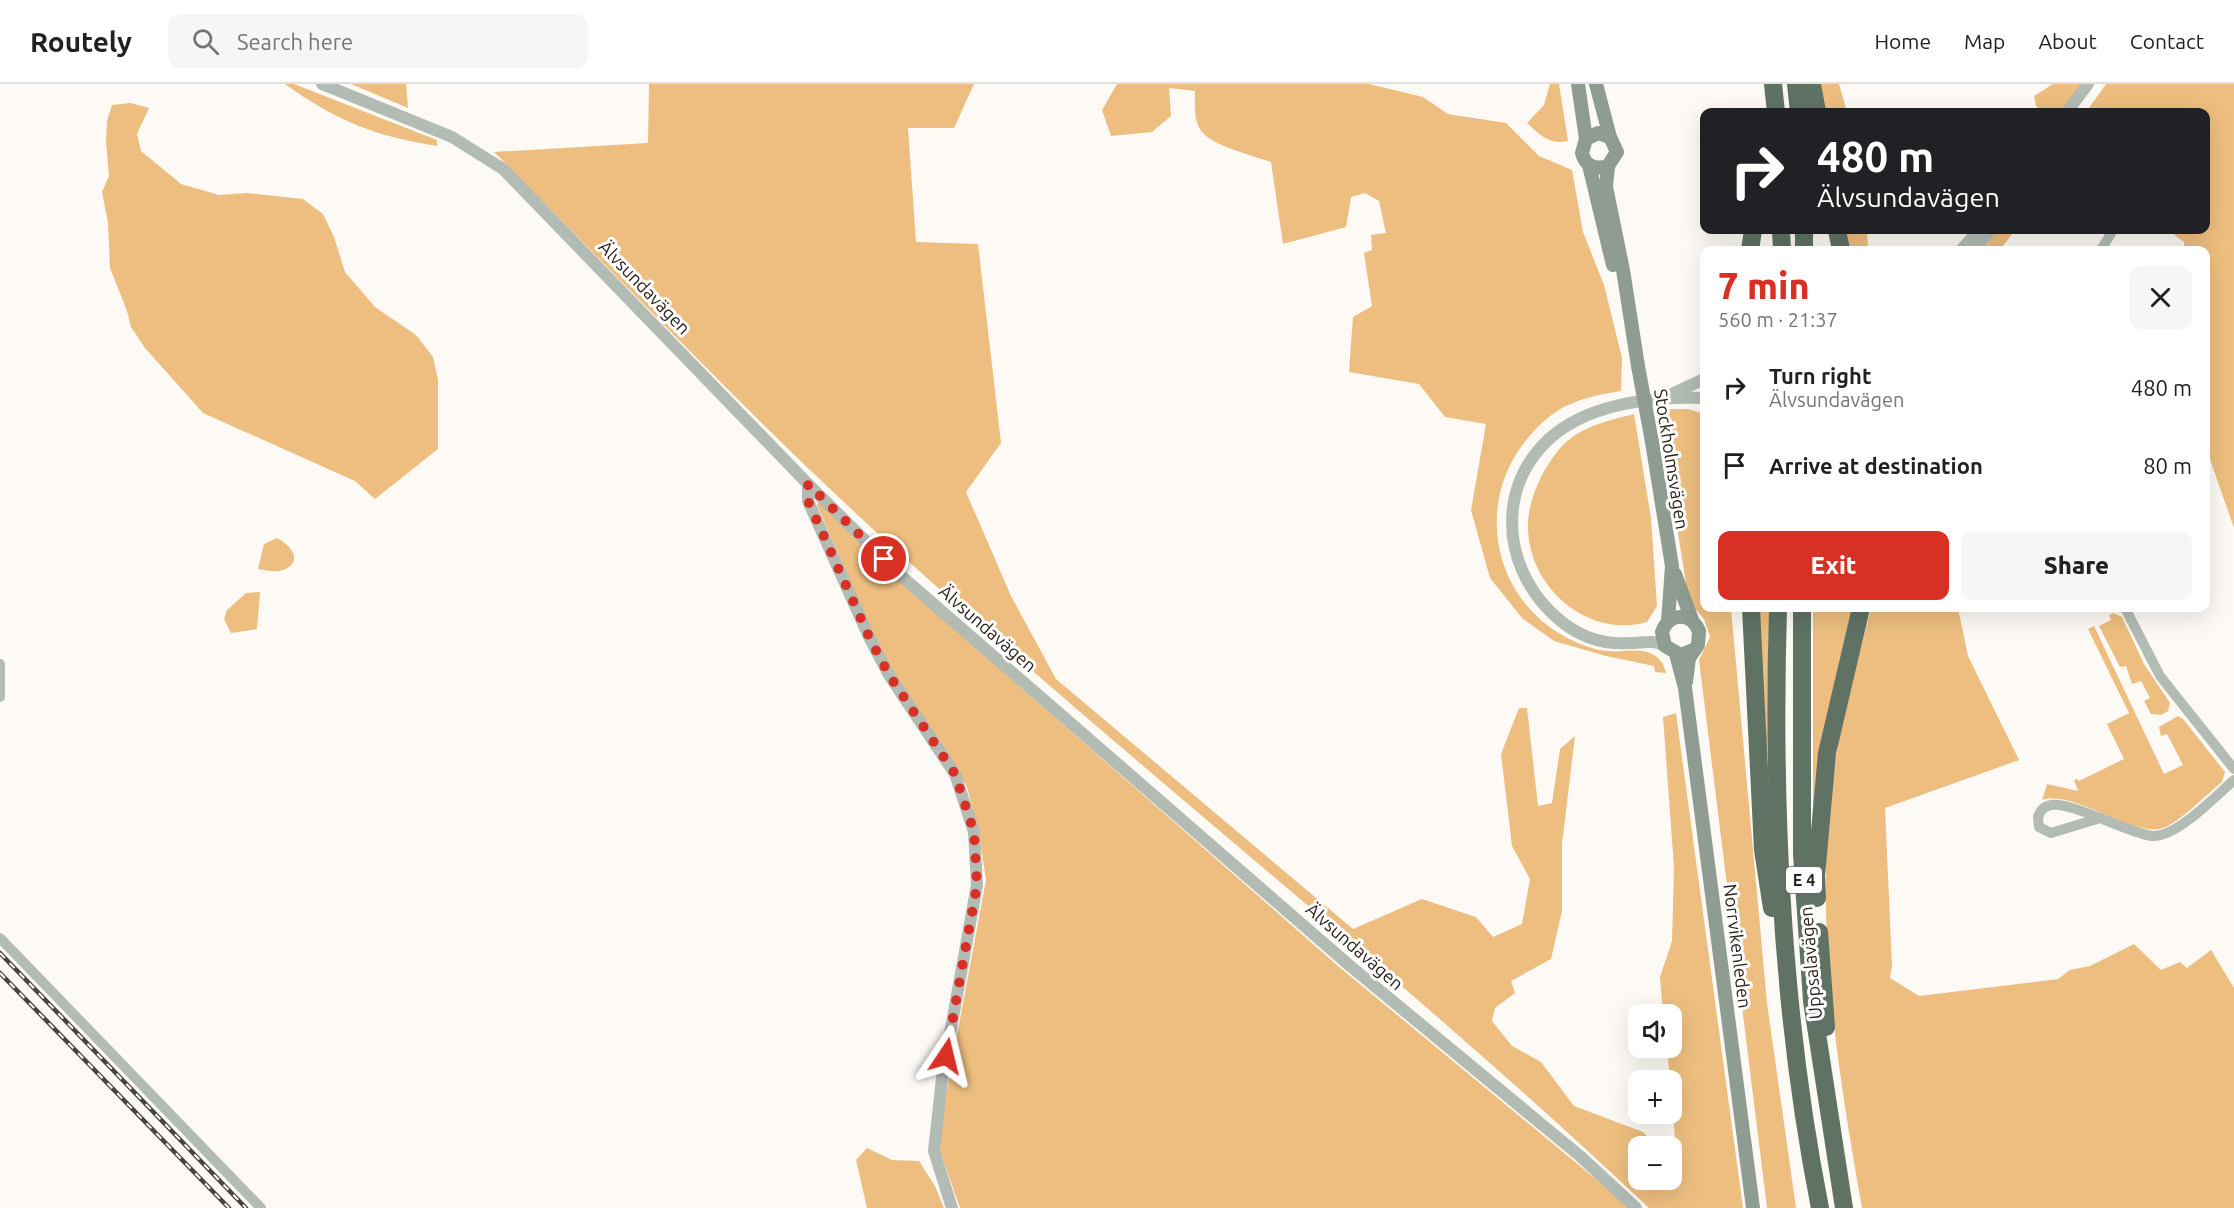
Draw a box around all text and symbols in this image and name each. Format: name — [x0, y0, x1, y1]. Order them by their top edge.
search box — [168, 14, 588, 68]
icon: search — [189, 25, 222, 58]
text: Routely — [30, 26, 132, 57]
text: Search here — [237, 29, 353, 54]
text: Home — [1874, 29, 1931, 53]
text: Map — [1964, 29, 2005, 53]
text: About — [2038, 29, 2097, 53]
text: Contact — [2130, 29, 2204, 53]
icon: right — [1718, 132, 1796, 210]
text: 480 m — [1817, 133, 1934, 180]
text: Älvsundavägen — [1817, 182, 2000, 212]
street label: Älvsundavägen — [595, 236, 695, 338]
text: 7 min — [1718, 265, 1810, 306]
button: close — [2129, 266, 2192, 329]
text: 560 m · 21:37 — [1718, 308, 1838, 331]
text: Turn right — [1769, 363, 1871, 388]
icon: right — [1718, 371, 1751, 404]
text: 480 m — [2131, 375, 2192, 400]
street label: Stockholmsvägen — [1651, 387, 1693, 531]
text: Älvsundavägen — [1769, 388, 1904, 411]
icon: arrive — [1718, 449, 1751, 482]
text: Arrive at destination — [1769, 453, 1983, 478]
text: 80 m — [2143, 453, 2192, 478]
button: Exit — [1718, 531, 1949, 600]
button: Share — [1961, 531, 2192, 600]
pin — [858, 533, 909, 584]
icon: arrive — [867, 542, 900, 575]
street label: Älvsundavägen — [935, 580, 1041, 676]
road number: E 4 — [1786, 867, 1822, 893]
street label: Norrvikenleden — [1720, 883, 1756, 1009]
street label: Älvsundavägen — [1302, 898, 1408, 994]
street label: Uppsalavägen — [1795, 906, 1825, 1020]
map controls — [1628, 1004, 1682, 1190]
button: sound — [1628, 1004, 1682, 1058]
position arrow — [914, 1024, 978, 1088]
button: + — [1628, 1070, 1682, 1124]
button: − — [1628, 1136, 1682, 1190]

